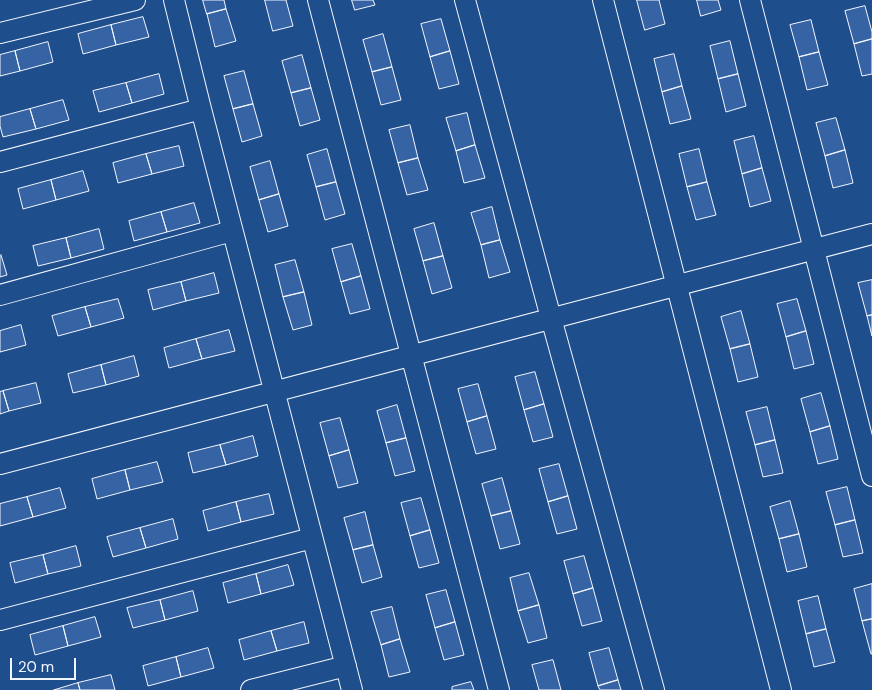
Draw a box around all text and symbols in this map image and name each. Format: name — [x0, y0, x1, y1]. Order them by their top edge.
scale bar — [12, 648, 79, 680]
text: 20 m — [18, 657, 54, 677]

